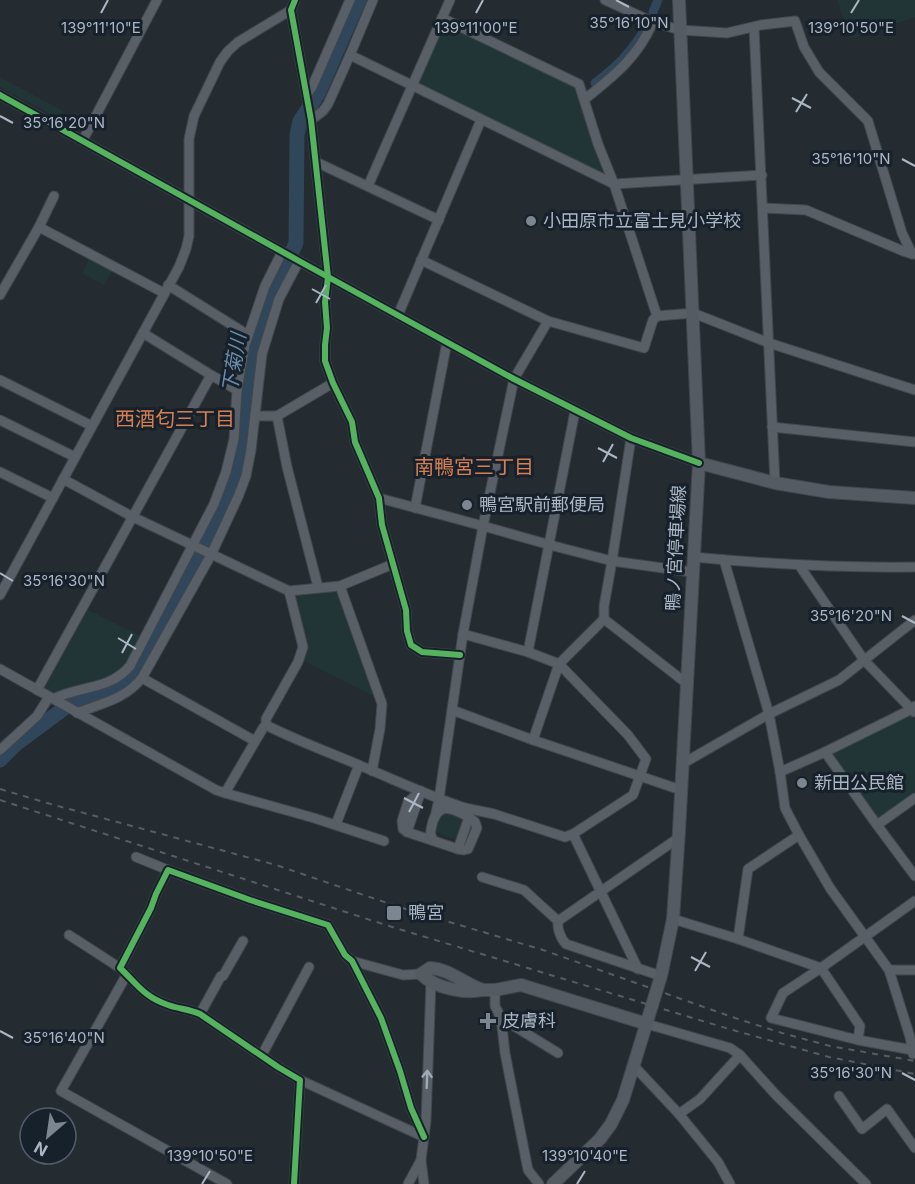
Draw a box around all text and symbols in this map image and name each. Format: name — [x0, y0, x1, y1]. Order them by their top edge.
text: 35°16'10"N — [590, 13, 668, 32]
text: 139°11'10"E — [61, 18, 141, 37]
text: 139°11'00"E — [434, 18, 518, 37]
text: 139°10'50"E — [808, 18, 894, 37]
text: 35°16'20"N — [23, 113, 105, 132]
text: 35°16'10"N — [812, 149, 890, 168]
place label: 小田原市立富士見小学校 — [543, 210, 741, 231]
marker: 小田原市立富士見小学校 — [524, 214, 538, 228]
water label: 下菊川 — [217, 330, 251, 395]
district label: 西酒匂三丁目 — [115, 407, 235, 431]
district label: 南鴨宮三丁目 — [414, 455, 534, 479]
street label: 鴨ノ宮停車場線 — [662, 485, 689, 611]
place label: 鴨宮駅前郵便局 — [479, 494, 605, 515]
marker: 鴨宮駅前郵便局 — [460, 498, 474, 512]
text: 35°16'30"N — [23, 571, 105, 590]
text: 35°16'20"N — [810, 606, 892, 625]
place label: 新田公民館 — [814, 772, 904, 793]
marker: 新田公民館 — [795, 776, 809, 790]
place label: 鴨宮 — [408, 902, 444, 923]
marker: 鴨宮 — [385, 904, 403, 922]
place label: 皮膚科 — [502, 1010, 556, 1031]
marker: 皮膚科 — [479, 1012, 497, 1030]
text: 35°16'40"N — [23, 1028, 105, 1047]
text: 35°16'30"N — [810, 1063, 892, 1082]
one-way arrow — [422, 1069, 433, 1089]
north arrow — [18, 1106, 78, 1166]
text: N — [31, 1137, 51, 1161]
text: 139°10'50"E — [167, 1146, 253, 1165]
text: 139°10'40"E — [542, 1146, 628, 1165]

